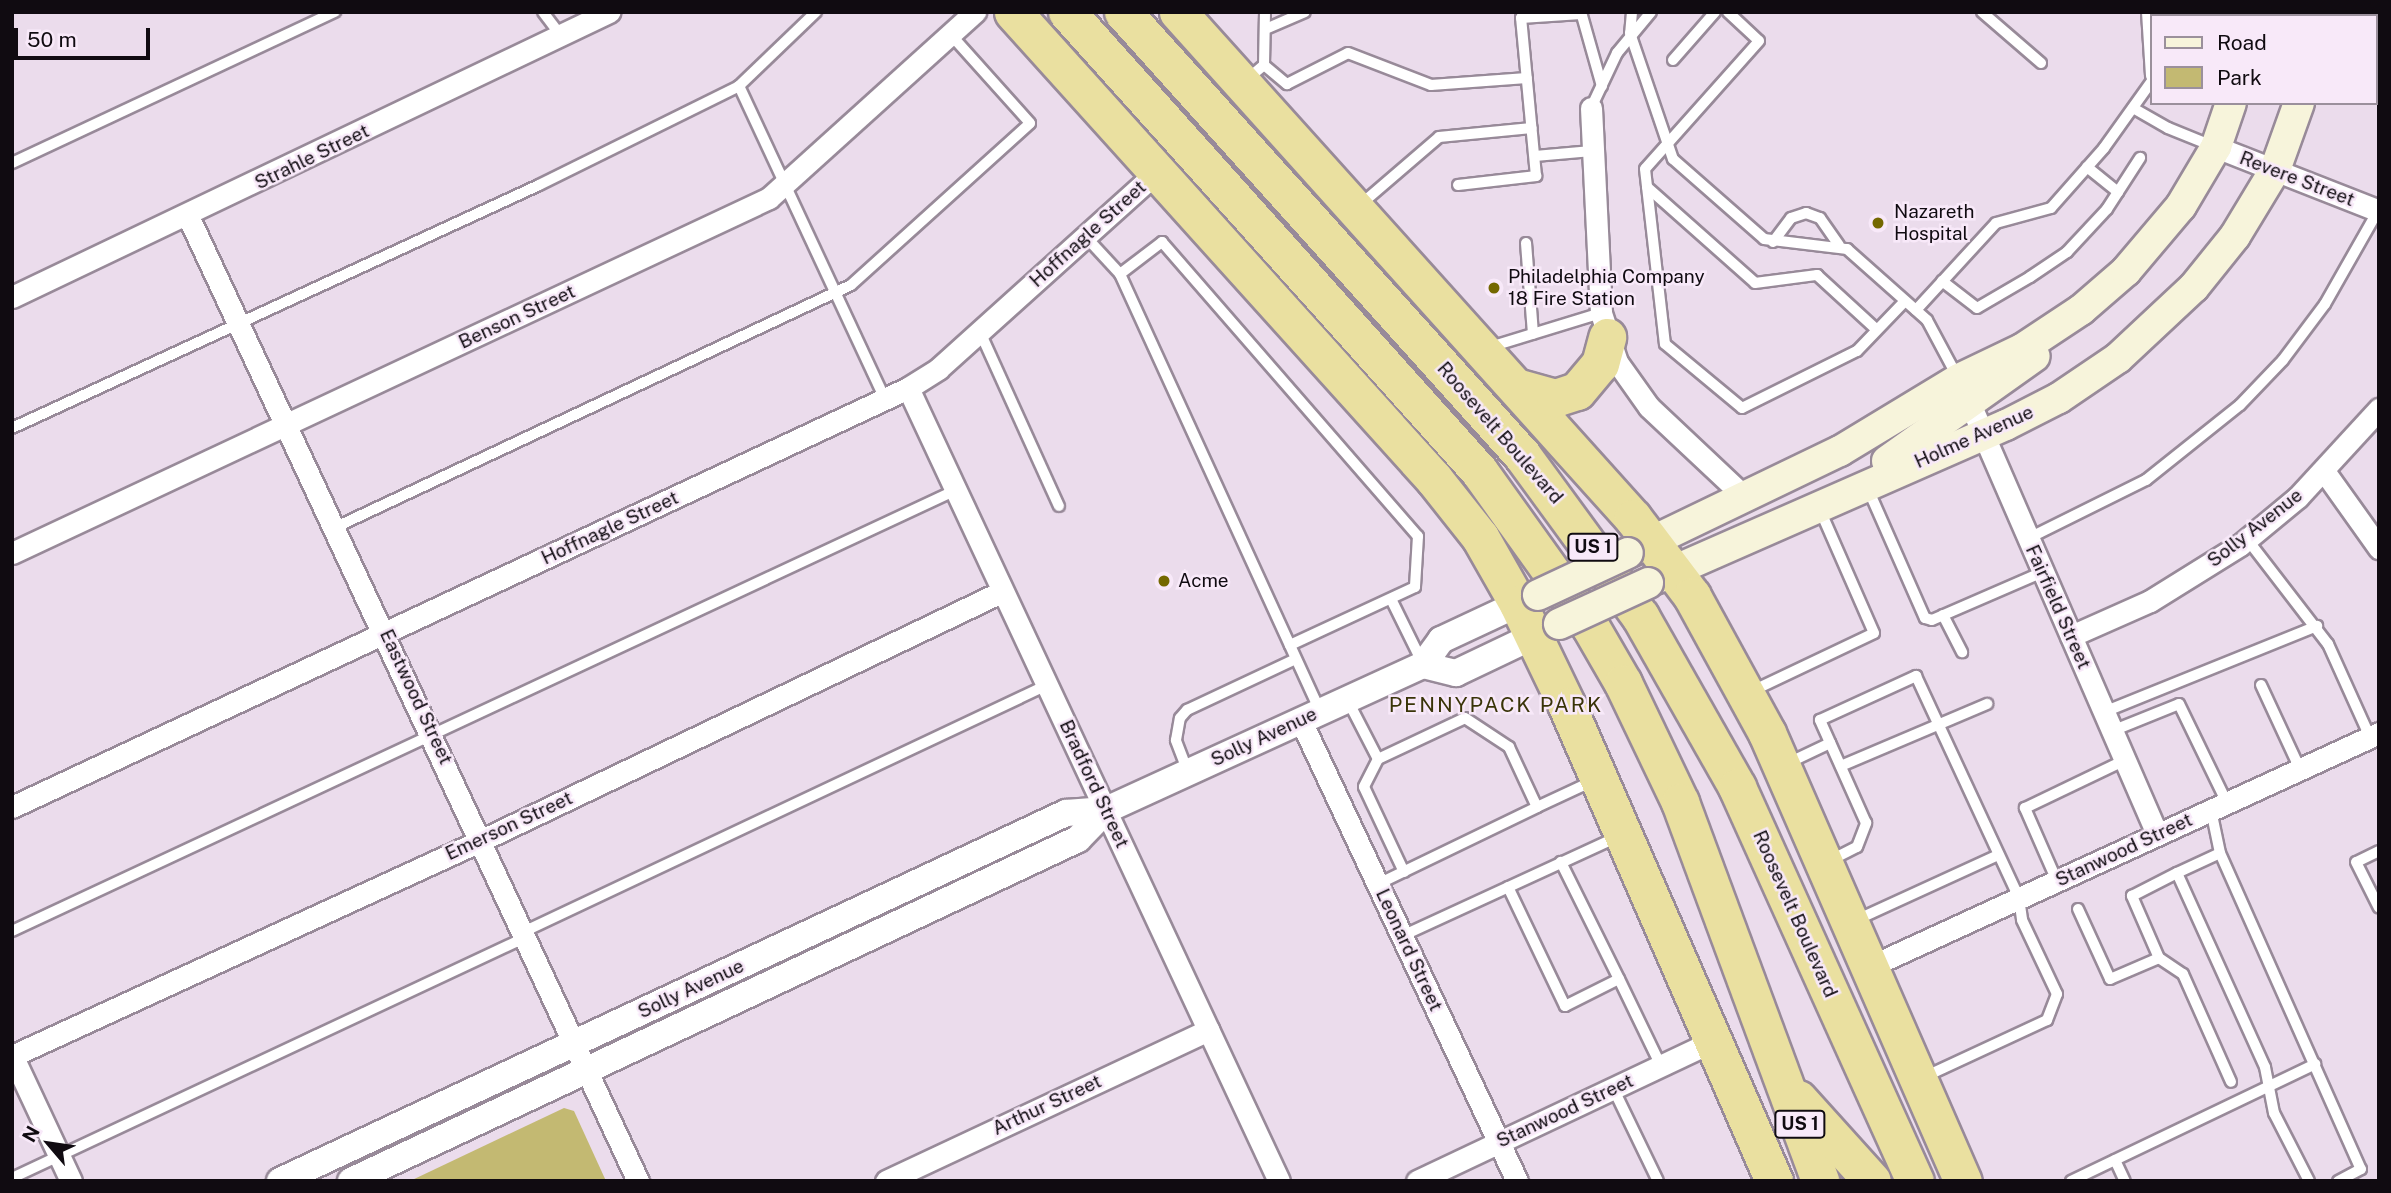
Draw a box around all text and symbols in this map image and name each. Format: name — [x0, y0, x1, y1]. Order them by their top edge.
scale bar — [18, 14, 154, 58]
legend — [2150, 14, 2377, 105]
text: 50 m — [27, 27, 77, 52]
text: Road — [2217, 30, 2267, 55]
text: Park — [2217, 65, 2262, 90]
street label: Strahle Street — [251, 119, 373, 195]
street label: Revere Street — [2236, 147, 2358, 211]
street label: Hoffnagle Street — [1025, 176, 1151, 292]
place label: Nazareth Hospital — [1894, 201, 1974, 245]
marker: Nazareth Hospital — [1868, 213, 1888, 233]
place label: Philadelphia Company 18 Fire Station — [1508, 266, 1705, 310]
street label: Benson Street — [455, 280, 579, 354]
marker: Philadelphia Company 18 Fire Station — [1486, 280, 1502, 296]
street label: Roosevelt Boulevard — [1432, 357, 1568, 509]
street label: Holme Avenue — [1911, 401, 2037, 473]
street label: Solly Avenue — [2203, 484, 2307, 572]
street label: Hoffnagle Street — [538, 486, 682, 570]
road number: US 1 — [1567, 532, 1619, 562]
street label: Fairfield Street — [2020, 541, 2096, 673]
place label: Acme — [1178, 570, 1229, 592]
marker: Acme — [1156, 573, 1172, 589]
street label: Eastwood Street — [375, 626, 457, 768]
district label: PENNYPACK PARK — [1390, 692, 1602, 718]
street label: Solly Avenue — [1207, 703, 1321, 771]
street label: Bradford Street — [1054, 716, 1134, 852]
street label: Emerson Street — [442, 787, 576, 865]
street label: Stanwood Street — [2052, 808, 2196, 892]
street label: Roosevelt Boulevard — [1748, 827, 1842, 1001]
street label: Leonard Street — [1371, 885, 1447, 1015]
street label: Solly Avenue — [634, 955, 748, 1023]
street label: Stanwood Street — [1493, 1069, 1637, 1153]
street label: Arthur Street — [989, 1070, 1105, 1140]
north arrow — [14, 1109, 84, 1179]
road number: US 1 — [1774, 1110, 1826, 1139]
text: N — [17, 1122, 44, 1146]

